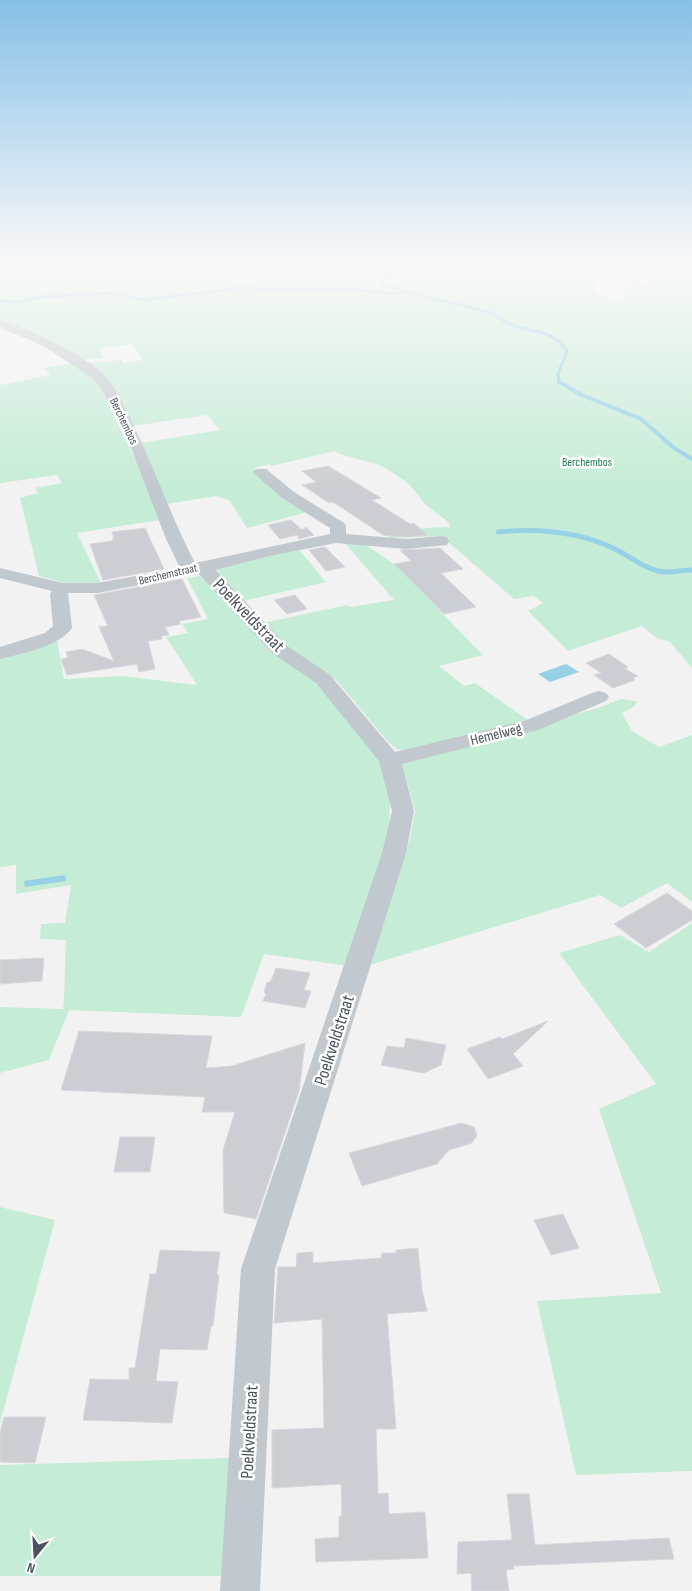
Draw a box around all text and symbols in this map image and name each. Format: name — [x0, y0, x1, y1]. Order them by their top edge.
street label: Berchembos — [106, 395, 141, 447]
park label: Berchembos — [562, 455, 612, 470]
street label: Berchemstraat — [137, 560, 199, 589]
street label: Poelkveldstraat — [209, 574, 289, 657]
street label: Hemelweg — [468, 719, 524, 750]
street label: Poelkveldstraat — [310, 992, 359, 1088]
street label: Poelkveldstraat — [237, 1384, 262, 1479]
north arrow — [10, 1531, 60, 1581]
text: N — [25, 1559, 37, 1577]

